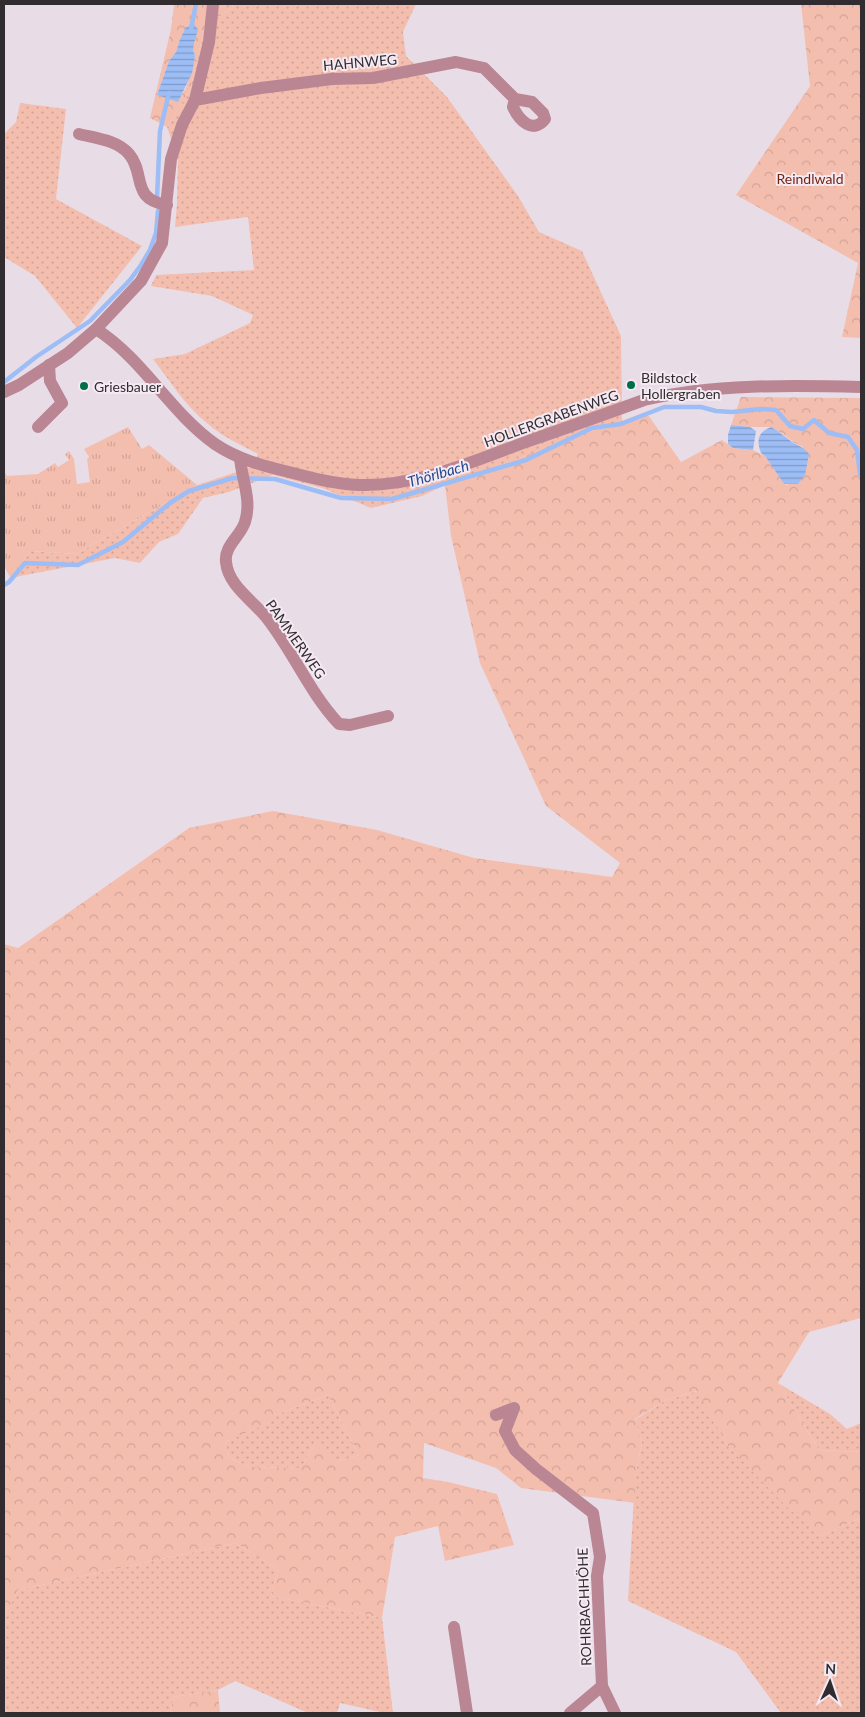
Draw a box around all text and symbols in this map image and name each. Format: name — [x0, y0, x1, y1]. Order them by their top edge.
street label: HAHNWEG — [322, 50, 398, 74]
park label: Reindlwald — [776, 170, 844, 187]
place label: Bildstock Hollergraben — [641, 369, 721, 402]
place label: Griesbauer — [94, 378, 161, 395]
marker: Bildstock Hollergraben — [625, 379, 637, 391]
marker: Griesbauer — [78, 380, 90, 392]
street label: HOLLERGRABENWEG — [481, 386, 621, 450]
water label: Thörlbach — [405, 456, 471, 490]
street label: PAMMERWEG — [263, 596, 329, 682]
street label: ROHRBACHHÖHE — [573, 1548, 595, 1666]
north arrow — [805, 1657, 855, 1707]
text: N — [825, 1660, 837, 1677]

